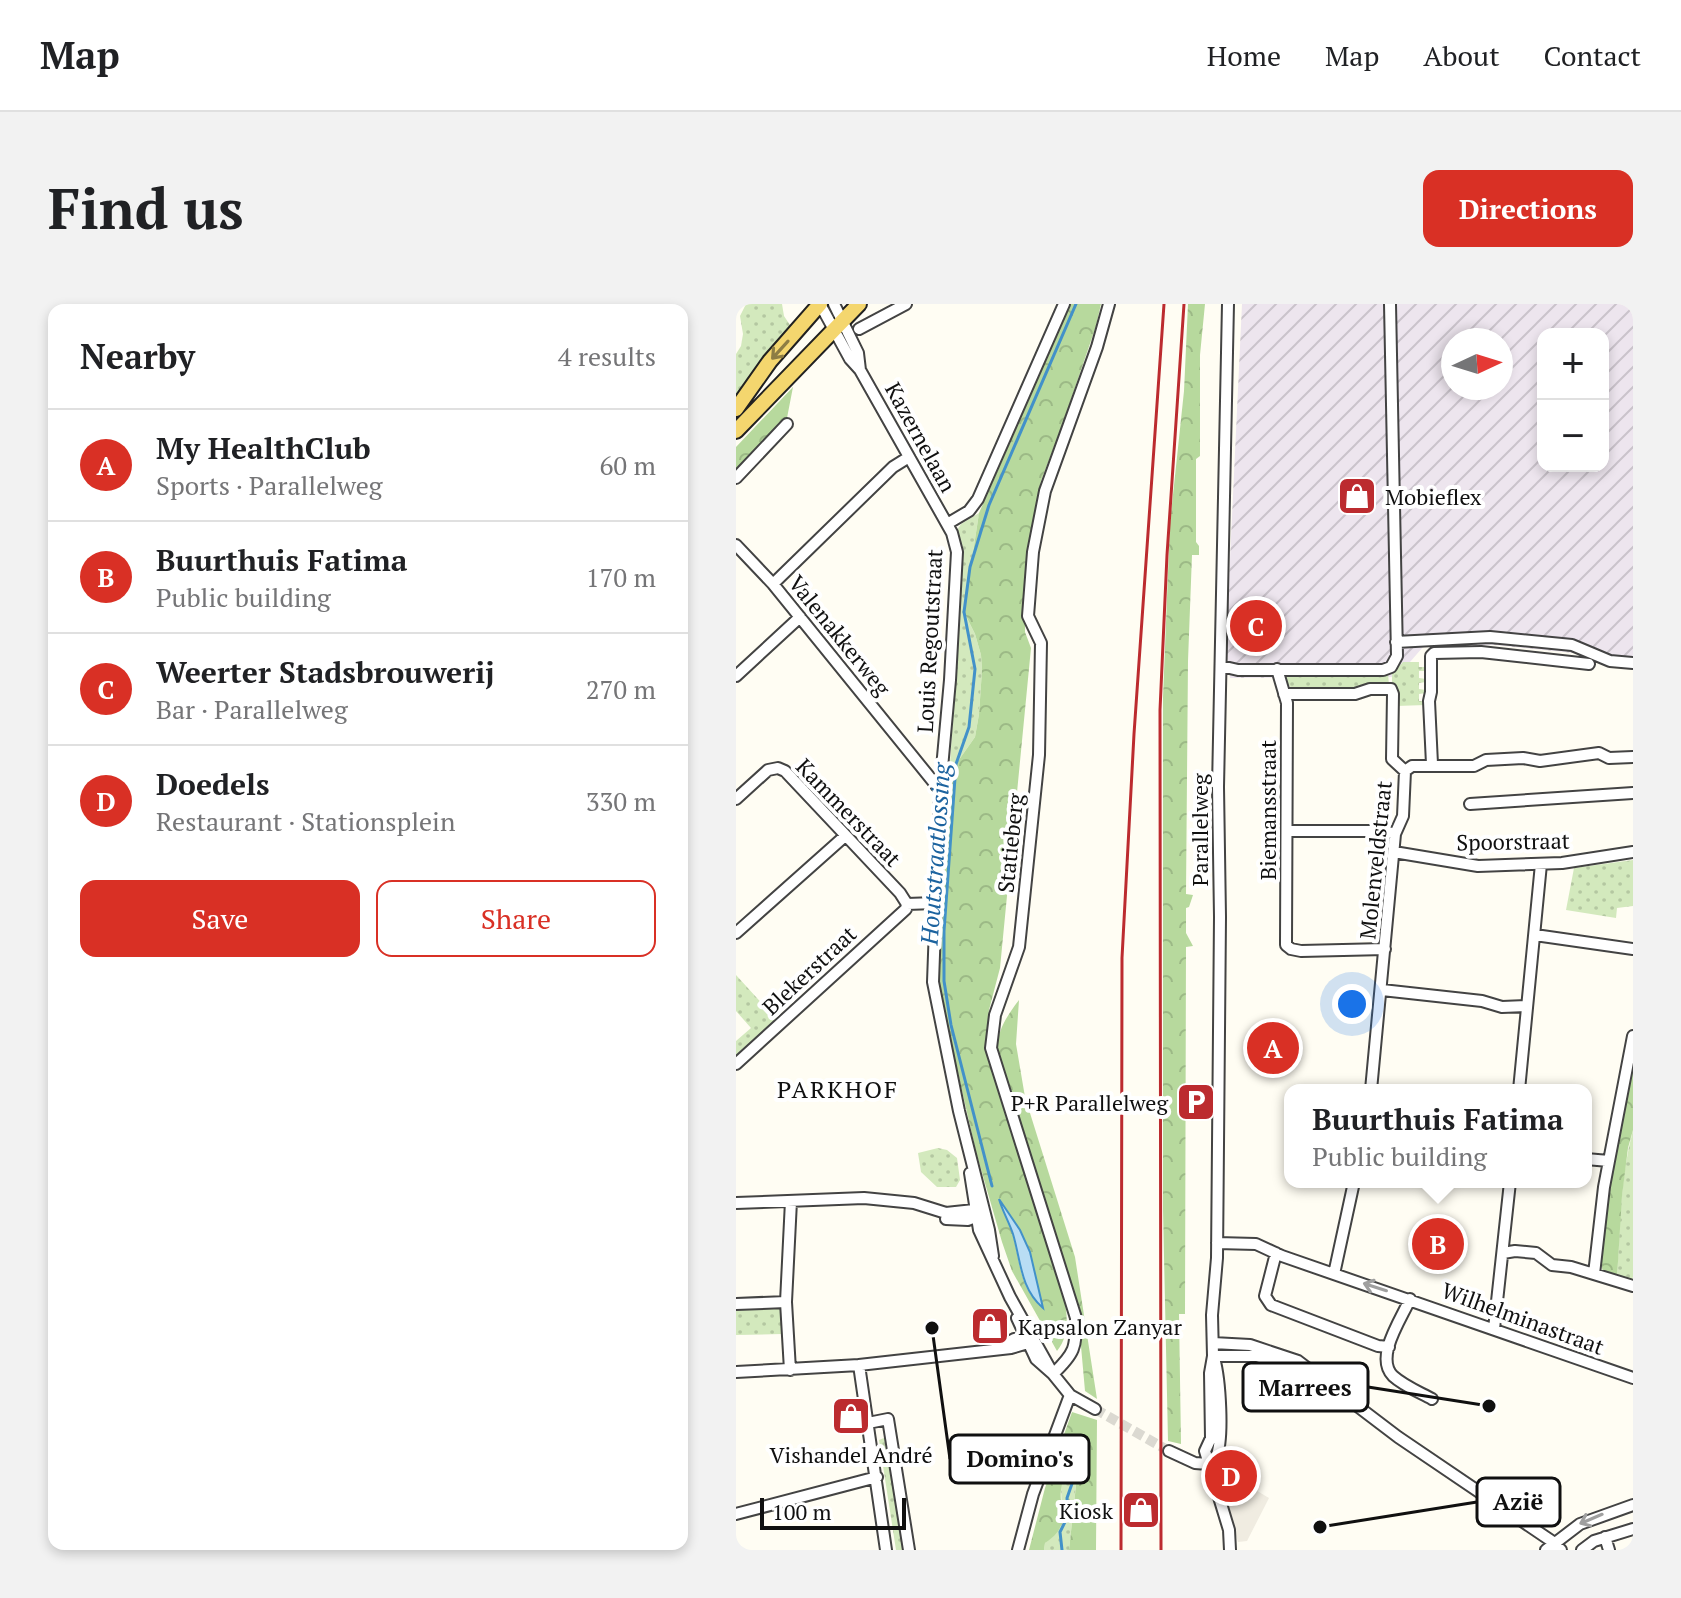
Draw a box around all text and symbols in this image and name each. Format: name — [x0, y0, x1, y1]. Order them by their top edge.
text: Map — [40, 30, 120, 80]
text: Home — [1207, 37, 1281, 74]
text: Map — [1325, 37, 1379, 74]
text: About — [1423, 37, 1500, 74]
text: Contact — [1544, 37, 1641, 74]
button: Directions — [1423, 170, 1633, 247]
text: Find us — [48, 171, 244, 245]
north arrow — [1441, 328, 1513, 400]
map controls — [1537, 328, 1609, 472]
button: + — [1537, 328, 1609, 400]
text: Nearby — [80, 334, 195, 379]
text: 4 results — [558, 339, 656, 373]
one-way arrow — [771, 340, 789, 360]
street label: Kazernelaan — [879, 377, 963, 497]
button: − — [1537, 400, 1609, 472]
text: My HealthClub — [156, 428, 371, 468]
text: A — [97, 448, 115, 482]
text: 60 m — [600, 448, 656, 482]
text: Sports · Parallelweg — [156, 468, 382, 502]
shop icon: Mobieflex — [1336, 475, 1378, 517]
place label: Mobieflex — [1385, 482, 1482, 511]
text: Buurthuis Fatima — [156, 540, 408, 580]
street label: Louis Regoutstraat — [910, 548, 948, 734]
text: B — [98, 560, 114, 594]
text: 170 m — [586, 560, 656, 594]
street label: Valenakkerweg — [783, 569, 898, 702]
text: Public building — [156, 580, 331, 614]
pin: C — [1230, 596, 1282, 656]
text: Weerter Stadsbrouwerij — [156, 652, 495, 692]
text: C — [98, 672, 114, 706]
text: 270 m — [586, 672, 656, 706]
text: Bar · Parallelweg — [156, 692, 348, 726]
street label: Biemansstraat — [1253, 740, 1282, 880]
street label: Kammerstraat — [790, 752, 908, 872]
water label: Houtstraatlossing — [913, 761, 957, 947]
text: Doedels — [156, 764, 270, 804]
street label: Parallelweg — [1185, 773, 1214, 887]
street label: Molenveldstraat — [1352, 779, 1398, 941]
text: D — [96, 784, 116, 818]
text: 330 m — [586, 784, 656, 818]
street label: Statieberg — [990, 791, 1030, 894]
text: Restaurant · Stationsplein — [156, 804, 455, 838]
street label: Spoorstraat — [1456, 826, 1570, 856]
button: Save — [80, 880, 360, 957]
button: Share — [376, 880, 656, 957]
street label: Blekerstraat — [756, 919, 862, 1021]
your location — [1332, 984, 1372, 1024]
pin: A — [1247, 1018, 1299, 1078]
district label: PARKHOF — [777, 1073, 899, 1105]
parking icon: P+R Parallelweg — [1175, 1081, 1217, 1123]
popup — [1284, 1084, 1592, 1188]
place label: P+R Parallelweg — [1011, 1088, 1168, 1117]
text: Buurthuis Fatima — [1312, 1099, 1564, 1139]
text: Public building — [1312, 1139, 1487, 1173]
pin: B — [1412, 1214, 1464, 1274]
street label: Wilhelminastraat — [1438, 1275, 1608, 1361]
one-way arrow — [1362, 1279, 1387, 1294]
shop icon: Kapsalon Zanyar — [969, 1305, 1011, 1347]
place label: Kapsalon Zanyar — [1018, 1312, 1182, 1341]
callout: Marrees — [1243, 1363, 1368, 1411]
text: Marrees — [1259, 1371, 1352, 1403]
shop icon: Vishandel André — [830, 1395, 872, 1437]
callout: Domino's — [950, 1435, 1089, 1483]
place label: Vishandel André — [770, 1440, 932, 1469]
text: Domino's — [966, 1442, 1074, 1474]
pin: D — [1205, 1446, 1257, 1506]
callout: Azië — [1477, 1478, 1560, 1526]
text: Azië — [1493, 1485, 1543, 1517]
shop icon: Kiosk — [1120, 1489, 1162, 1531]
scale bar — [760, 1494, 906, 1530]
place label: Kiosk — [1059, 1496, 1114, 1525]
text: 100 m — [772, 1497, 832, 1526]
one-way arrow — [1579, 1513, 1604, 1528]

